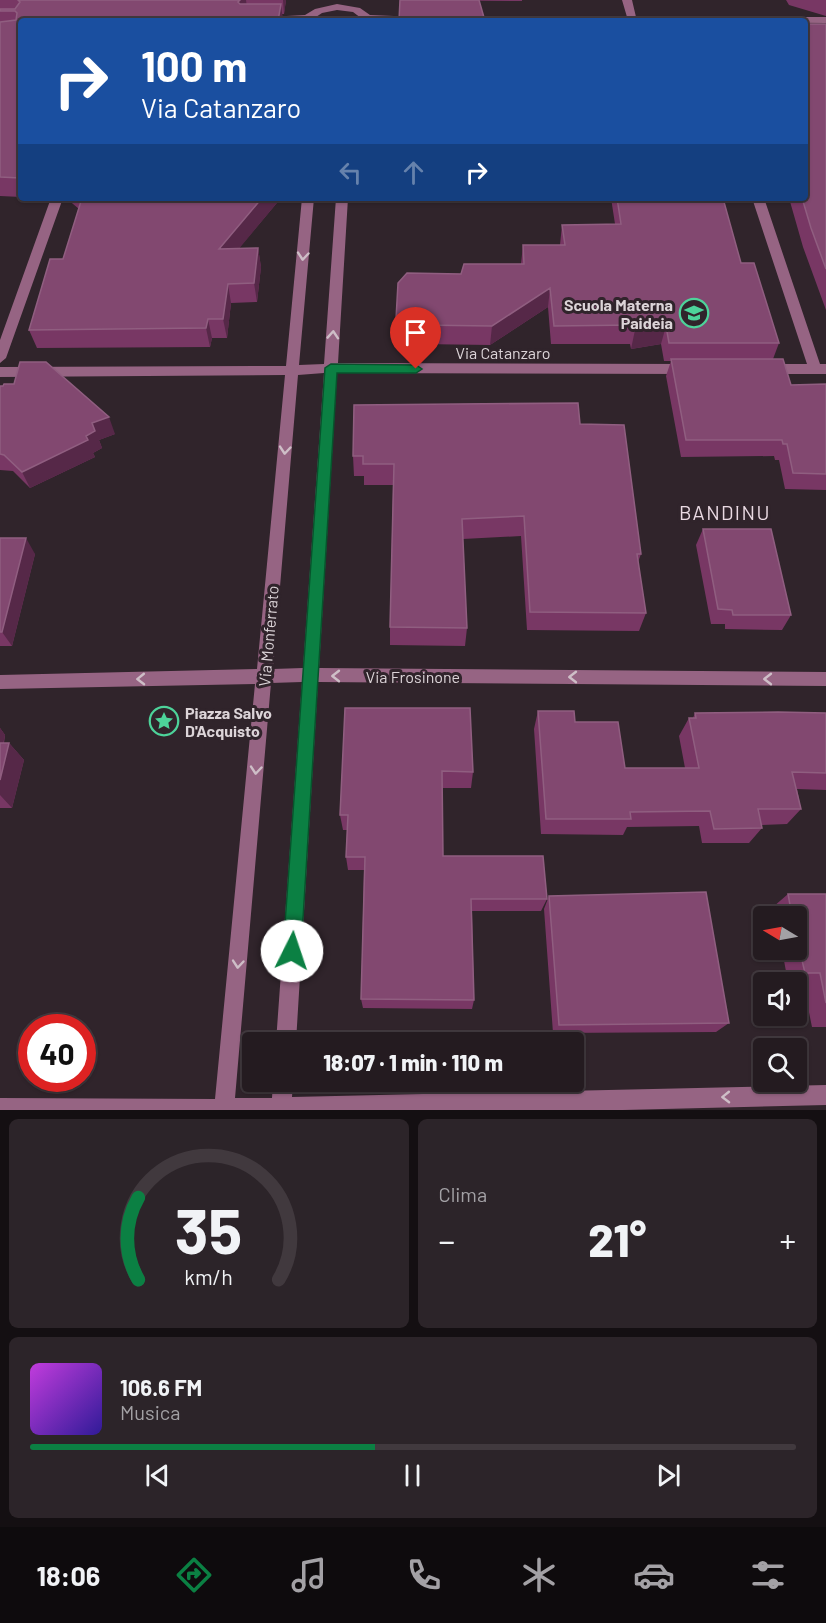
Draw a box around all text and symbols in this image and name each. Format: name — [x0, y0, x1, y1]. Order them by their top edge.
text: 100 m — [141, 40, 247, 90]
icon: right — [42, 42, 120, 120]
text: Via Catanzaro — [141, 91, 301, 123]
icon: left — [334, 156, 367, 189]
icon: ahead — [397, 156, 430, 189]
icon: right — [460, 156, 493, 189]
one-way arrow — [296, 252, 309, 261]
place label: Scuola Materna Paideia — [564, 295, 673, 332]
school or university icon: Scuola Materna Paideia — [678, 297, 710, 329]
pin — [390, 307, 441, 369]
icon: arrive — [399, 316, 432, 349]
one-way arrow — [326, 330, 339, 339]
street label: Via Catanzaro — [456, 343, 550, 362]
one-way arrow — [279, 446, 292, 455]
district label: BANDINU — [679, 500, 771, 524]
street label: Via Monferrato — [254, 585, 282, 687]
street label: Via Frosinone — [366, 667, 460, 686]
one-way arrow — [331, 670, 340, 682]
one-way arrow — [568, 671, 577, 683]
one-way arrow — [136, 673, 145, 685]
one-way arrow — [763, 673, 772, 685]
place label: Piazza Salvo D'Acquisto — [185, 703, 272, 740]
place icon: Piazza Salvo D'Acquisto — [148, 705, 180, 737]
one-way arrow — [250, 766, 263, 775]
north arrow — [753, 906, 807, 960]
map controls — [753, 906, 807, 1092]
position arrow — [260, 919, 324, 983]
one-way arrow — [232, 960, 245, 969]
button: sound — [753, 972, 807, 1026]
speed limit sign: 40 — [18, 1014, 96, 1092]
button: search — [753, 1038, 807, 1092]
text: 18:07 · 1 min · 110 m — [323, 1049, 503, 1075]
one-way arrow — [721, 1091, 730, 1103]
text: Clima — [439, 1182, 487, 1206]
text: 35 — [175, 1192, 242, 1266]
text: 21° — [588, 1212, 646, 1266]
text: − — [439, 1220, 455, 1260]
text: + — [779, 1220, 796, 1260]
text: km/h — [184, 1265, 233, 1290]
text: 106.6 FM — [120, 1374, 202, 1400]
text: Musica — [120, 1400, 180, 1424]
icon: previous — [141, 1459, 174, 1492]
icon: pause — [396, 1459, 429, 1492]
icon: next — [652, 1459, 685, 1492]
icon: directions — [173, 1554, 215, 1596]
icon: music — [288, 1554, 330, 1596]
icon: phone — [403, 1554, 445, 1596]
icon: climate — [518, 1554, 560, 1596]
icon: car — [633, 1554, 675, 1596]
icon: filters — [747, 1554, 789, 1596]
text: 18:06 — [36, 1559, 100, 1591]

